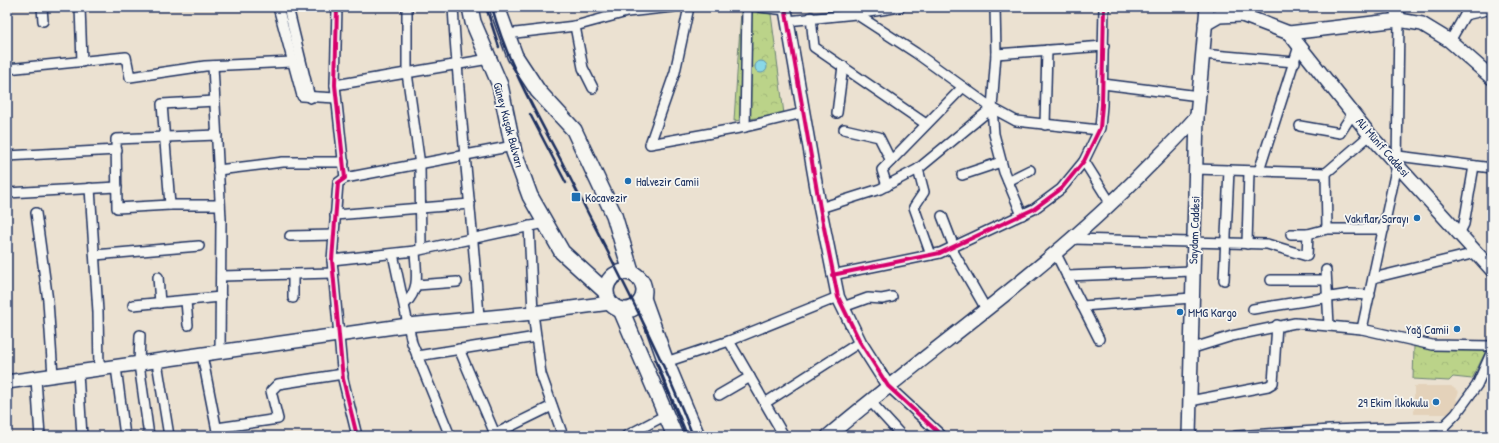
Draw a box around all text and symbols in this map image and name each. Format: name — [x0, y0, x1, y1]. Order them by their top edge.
street label: Güney Kuşak Bulvarı — [489, 80, 529, 170]
street label: Ali Münif Caddesi — [1352, 113, 1414, 181]
place label: Halvezir Camii — [636, 173, 699, 190]
marker: Halvezir Camii — [623, 176, 633, 186]
place label: Kocavezir — [585, 189, 628, 206]
marker: Kocavezir — [570, 191, 582, 203]
street label: Saydam Caddesi — [1184, 196, 1204, 264]
place label: Vakıflar Sarayı — [1344, 210, 1409, 227]
marker: Vakıflar Sarayı — [1412, 213, 1422, 223]
place label: MMG Kargo — [1188, 304, 1237, 321]
marker: MMG Kargo — [1175, 307, 1185, 317]
place label: Yağ Camii — [1406, 321, 1449, 338]
marker: Yağ Camii — [1452, 324, 1462, 334]
place label: 29 Ekim İlkokulu — [1358, 394, 1428, 411]
marker: 29 Ekim İlkokulu — [1431, 397, 1441, 407]

